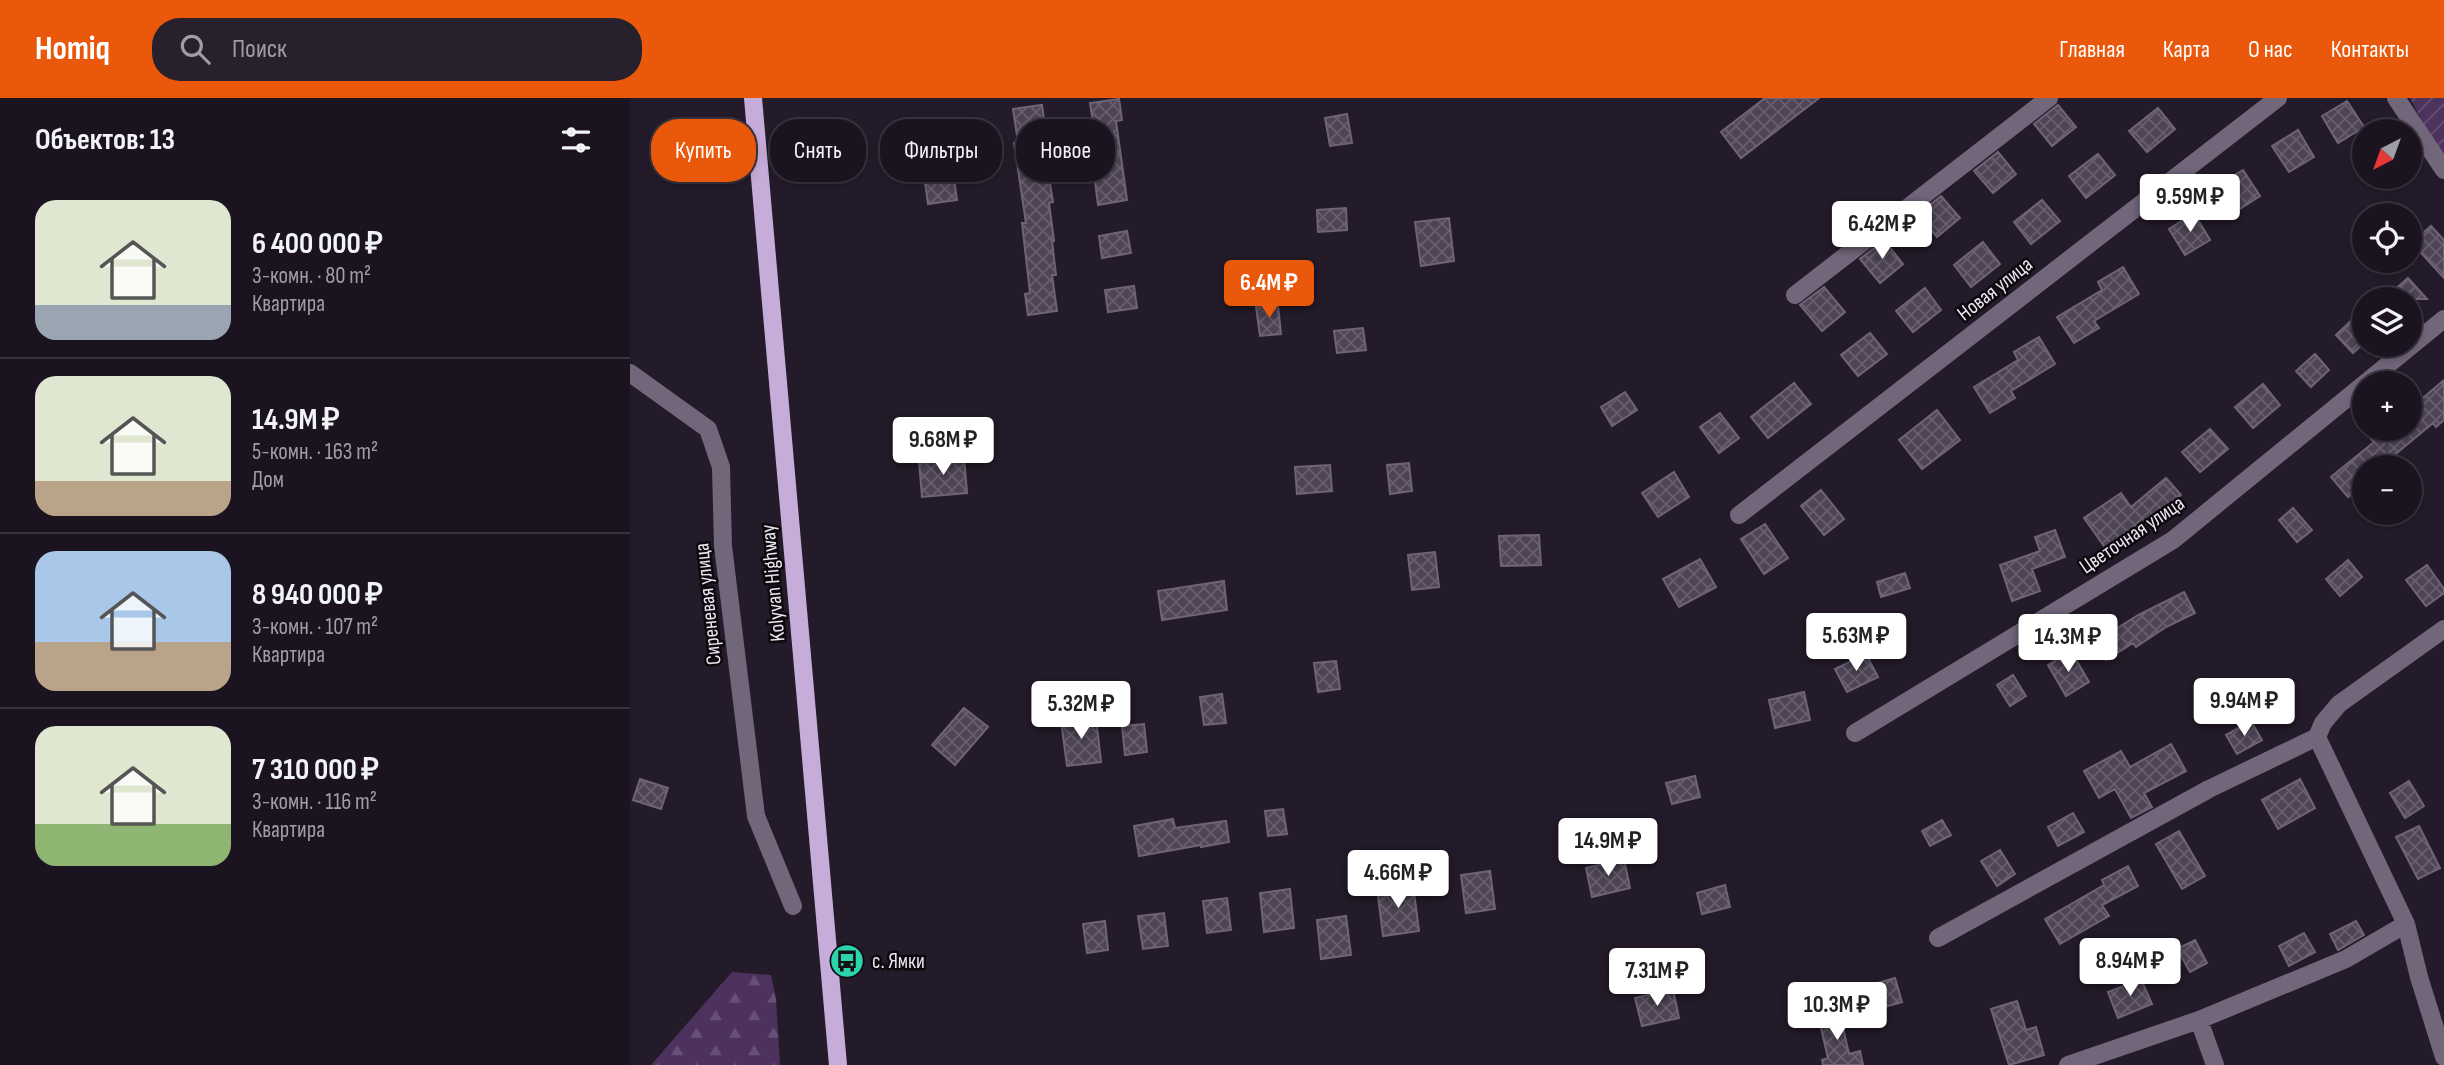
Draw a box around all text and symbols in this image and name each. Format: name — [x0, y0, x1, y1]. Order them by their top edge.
search box — [152, 18, 642, 81]
text: Homiq — [35, 29, 110, 69]
icon: search — [176, 30, 214, 68]
text: Поиск — [232, 34, 287, 65]
text: Главная — [2059, 35, 2125, 64]
text: Карта — [2163, 35, 2210, 64]
text: О нас — [2248, 35, 2293, 64]
text: Контакты — [2331, 35, 2409, 64]
chip: Купить — [651, 119, 756, 182]
chip: Снять — [770, 119, 866, 182]
chip: Фильтры — [880, 119, 1002, 182]
chip: Новое — [1016, 119, 1115, 182]
north arrow — [2352, 119, 2422, 189]
map controls — [2352, 119, 2422, 525]
icon: filters — [557, 121, 595, 159]
text: Объектов: 13 — [35, 122, 175, 158]
pin: 9.59M ₽ — [2125, 174, 2255, 234]
text: 9.59M ₽ — [2156, 183, 2224, 211]
pin: 6.42M ₽ — [1817, 202, 1947, 261]
button: locate — [2352, 203, 2422, 273]
text: 6.42M ₽ — [1848, 210, 1916, 238]
text: 6 400 000 ₽ — [252, 226, 383, 262]
icon: home — [91, 228, 175, 312]
street label: Новая улица — [1952, 252, 2038, 326]
pin: 6.4M ₽ — [1212, 260, 1326, 320]
text: 3-комн. · 80 m² — [252, 262, 371, 290]
text: 6.4M ₽ — [1240, 269, 1298, 297]
button: layers — [2352, 287, 2422, 357]
text: Квартира — [252, 290, 325, 318]
button: + — [2352, 371, 2422, 441]
text: 14.9M ₽ — [252, 402, 340, 438]
icon: home — [91, 404, 175, 488]
pin: 9.68M ₽ — [878, 418, 1008, 477]
text: 9.68M ₽ — [909, 426, 977, 454]
text: 5-комн. · 163 m² — [252, 438, 378, 466]
button: − — [2352, 455, 2422, 525]
text: Дом — [252, 466, 284, 494]
street label: Цветочная улица — [2075, 491, 2189, 579]
street label: Kolyvan Highway — [755, 523, 791, 643]
street label: Сиреневая улица — [689, 542, 727, 666]
text: 8 940 000 ₽ — [252, 577, 383, 613]
icon: home — [91, 579, 175, 663]
text: 3-комн. · 107 m² — [252, 613, 378, 641]
pin: 5.63M ₽ — [1791, 614, 1921, 673]
pin: 14.3M ₽ — [2003, 614, 2133, 674]
text: 5.63M ₽ — [1822, 622, 1890, 650]
text: 14.3M ₽ — [2035, 623, 2101, 651]
text: Квартира — [252, 641, 325, 669]
pin: 9.94M ₽ — [2179, 678, 2309, 738]
pin: 5.32M ₽ — [1016, 682, 1146, 741]
text: 9.94M ₽ — [2210, 687, 2278, 715]
text: 5.32M ₽ — [1047, 690, 1115, 718]
text: 7 310 000 ₽ — [252, 752, 379, 788]
icon: home — [91, 754, 175, 838]
text: 3-комн. · 116 m² — [252, 788, 377, 816]
text: Квартира — [252, 816, 325, 844]
pin: 14.9M ₽ — [1543, 818, 1673, 878]
text: 14.9M ₽ — [1574, 827, 1642, 855]
pin: 4.66M ₽ — [1333, 850, 1463, 910]
text: 4.66M ₽ — [1364, 859, 1432, 887]
pin: 8.94M ₽ — [2065, 939, 2195, 998]
bus stop icon: с. Ямки — [828, 942, 866, 980]
text: 8.94M ₽ — [2096, 947, 2164, 975]
pin: 7.31M ₽ — [1592, 948, 1722, 1008]
place label: с. Ямки — [872, 949, 925, 974]
text: 7.31M ₽ — [1625, 957, 1689, 985]
pin: 10.3M ₽ — [1772, 982, 1902, 1042]
text: 10.3M ₽ — [1804, 991, 1870, 1019]

